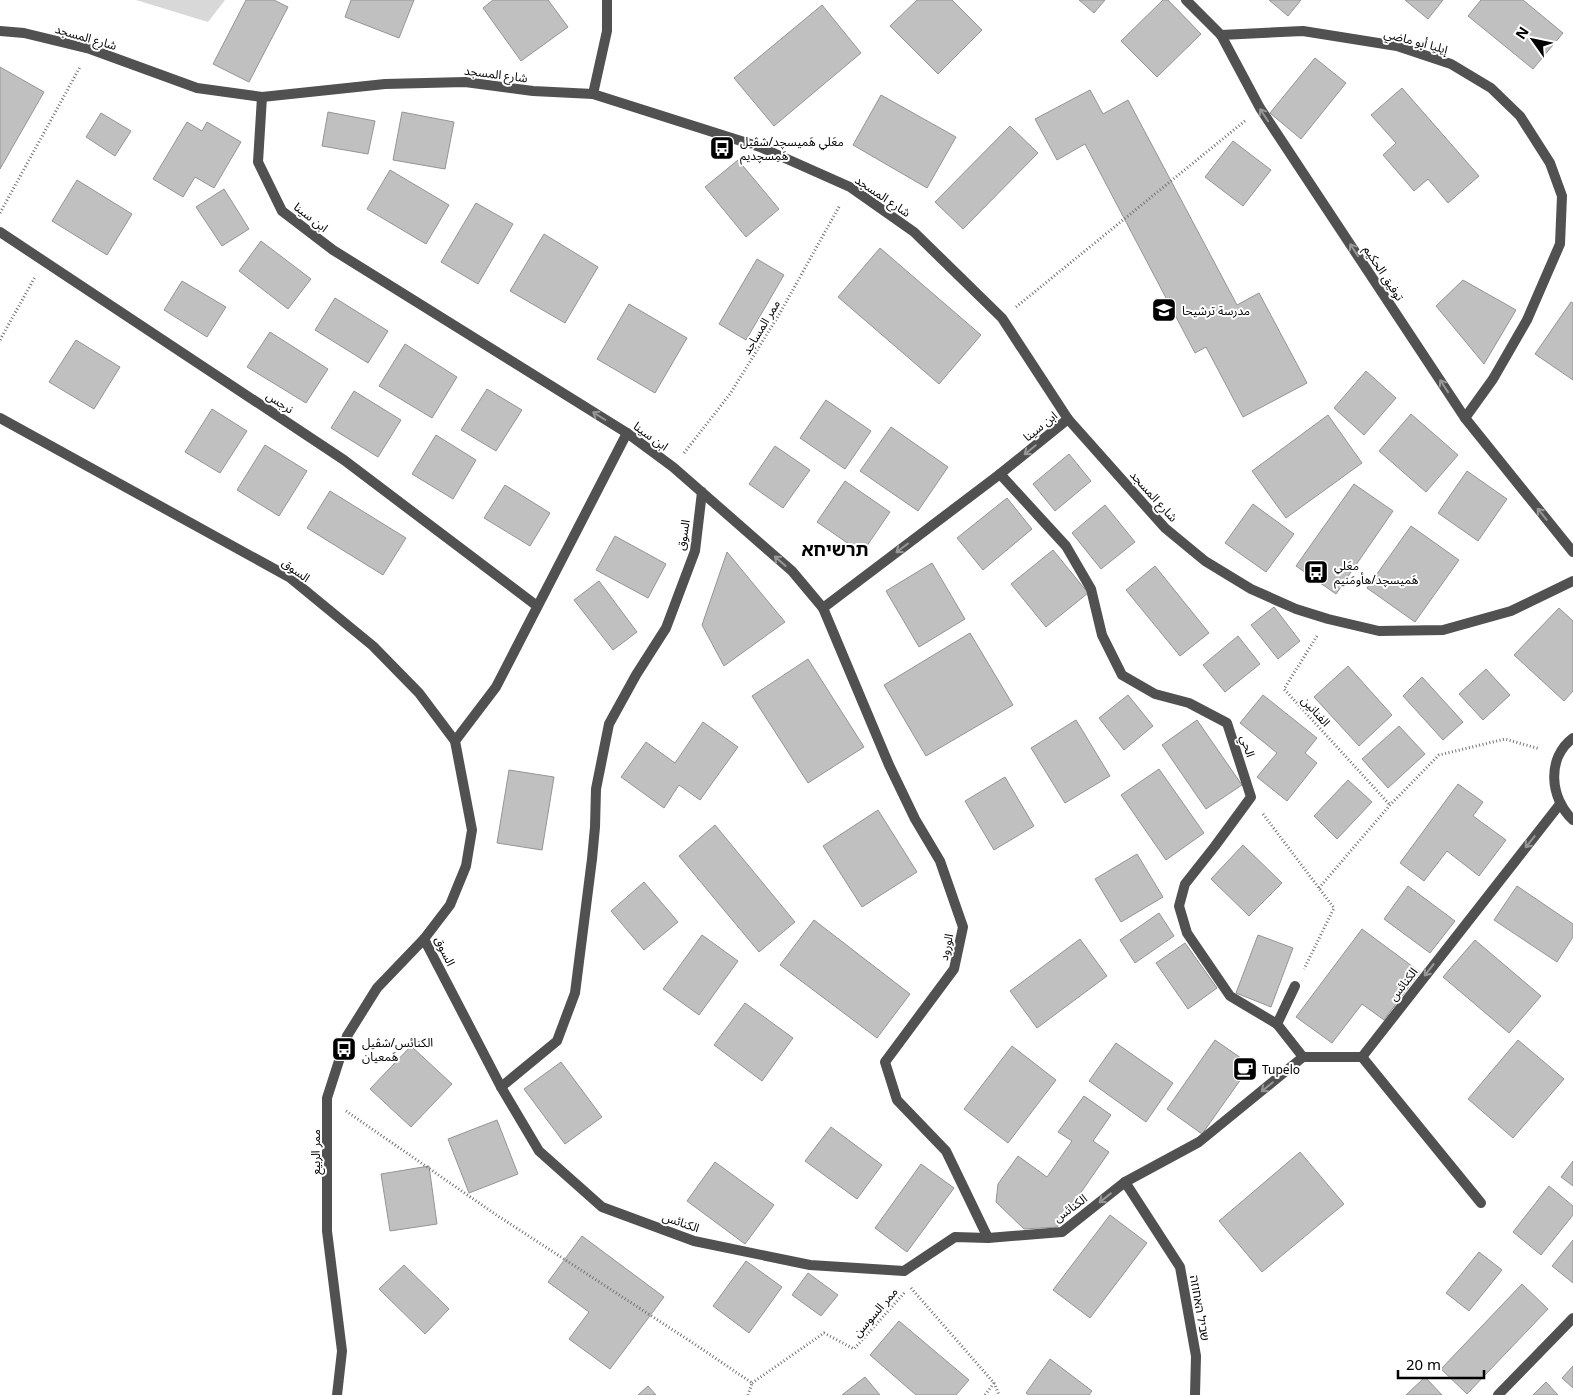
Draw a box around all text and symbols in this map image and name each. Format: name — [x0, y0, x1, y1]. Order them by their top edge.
north arrow — [1508, 15, 1558, 65]
street label: شارع المسجد — [53, 20, 119, 55]
text: N — [1511, 23, 1533, 43]
street label: إيليا أبو ماضي — [1382, 24, 1450, 60]
street label: شارع المسجد — [463, 62, 529, 87]
one-way arrow — [1259, 108, 1269, 122]
place label: معَلي هَميسچد/شڤيل هَمِسچديم — [740, 133, 844, 165]
bus stop icon: معَلي هَميسچد/شڤيل هَمِسچديم — [709, 135, 735, 161]
street label: شارع المسجد — [851, 171, 914, 222]
street label: ابن سينا — [290, 198, 332, 236]
street label: توفيق الحكيم — [1359, 242, 1408, 305]
one-way arrow — [1349, 243, 1359, 257]
street label: ممر المساجد — [738, 296, 784, 358]
school or university icon: مدرسة ترشيحا — [1151, 297, 1177, 323]
place label: مدرسة ترشيحا — [1182, 302, 1250, 319]
one-way arrow — [1438, 379, 1448, 393]
street label: نرجس — [263, 387, 297, 417]
street label: ابن سينا — [1019, 407, 1061, 445]
one-way arrow — [592, 410, 606, 420]
street label: ابن سينا — [630, 418, 672, 455]
one-way arrow — [1024, 444, 1037, 455]
street label: شارع المسجد — [1126, 467, 1182, 526]
one-way arrow — [1537, 508, 1548, 521]
street label: السوق — [672, 518, 694, 552]
district label: תרשיחא — [801, 537, 869, 561]
one-way arrow — [896, 543, 909, 554]
street label: السوق — [278, 554, 314, 586]
one-way arrow — [773, 555, 786, 566]
place label: معَلي هَميسچد/هأومَنيم — [1334, 557, 1418, 589]
bus stop icon: معَلي هَميسچد/هأومَنيم — [1303, 559, 1329, 585]
street label: الفنانين — [1298, 692, 1334, 730]
street label: الحي — [1235, 733, 1260, 760]
one-way arrow — [1524, 836, 1535, 849]
street label: الورود — [935, 932, 957, 962]
street label: السوق — [431, 933, 460, 969]
one-way arrow — [1424, 963, 1435, 976]
street label: الكنائس — [1385, 964, 1422, 1004]
place label: الكنائس/شڤيل هَمعيان — [362, 1034, 433, 1065]
bus stop icon: الكنائس/شڤيل هَمعيان — [331, 1036, 357, 1062]
cafe icon: Tupelo — [1232, 1056, 1258, 1082]
place label: Tupelo — [1262, 1061, 1300, 1078]
one-way arrow — [1261, 1081, 1274, 1092]
street label: ممر الربيع — [307, 1129, 325, 1175]
street label: الكنائس — [1050, 1190, 1091, 1226]
one-way arrow — [1099, 1192, 1112, 1203]
street label: الكنائس — [660, 1208, 702, 1236]
street label: שביל האחוזה — [1186, 1274, 1214, 1342]
street label: ممر السوسن — [849, 1283, 901, 1341]
scale bar — [1398, 1348, 1484, 1380]
text: 20 m — [1406, 1354, 1441, 1374]

